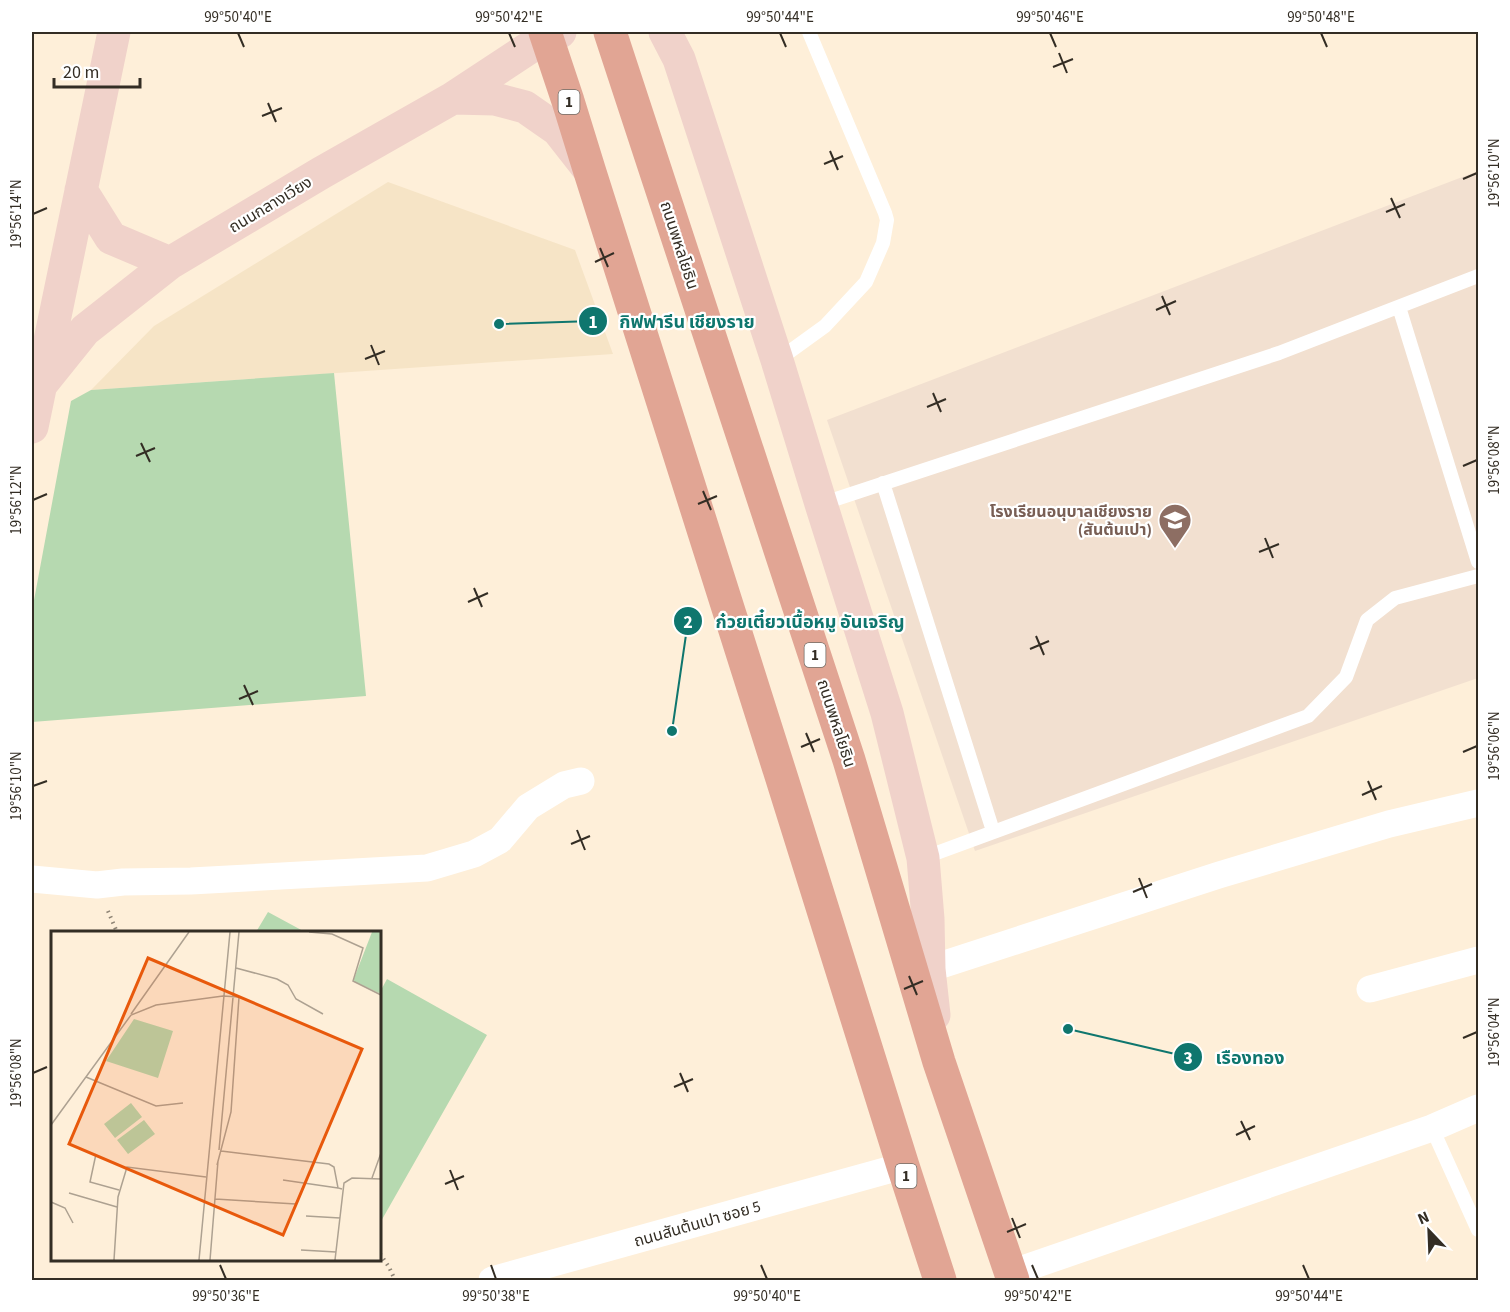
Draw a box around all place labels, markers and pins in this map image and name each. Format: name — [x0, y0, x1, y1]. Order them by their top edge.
callout: กิฟฟารีน เชียงราย — [578, 303, 767, 339]
place label: โรงเรียนอนุบาลเชียงราย (สันต้นเปา) — [990, 501, 1152, 541]
school or university icon: โรงเรียนอนุบาลเชียงราย (สันต้นเปา) — [1157, 502, 1193, 549]
callout: ก๋วยเตี๋ยวเนื้อหมู อันเจริญ — [673, 603, 916, 639]
callout: เรืองทอง — [1173, 1039, 1296, 1075]

